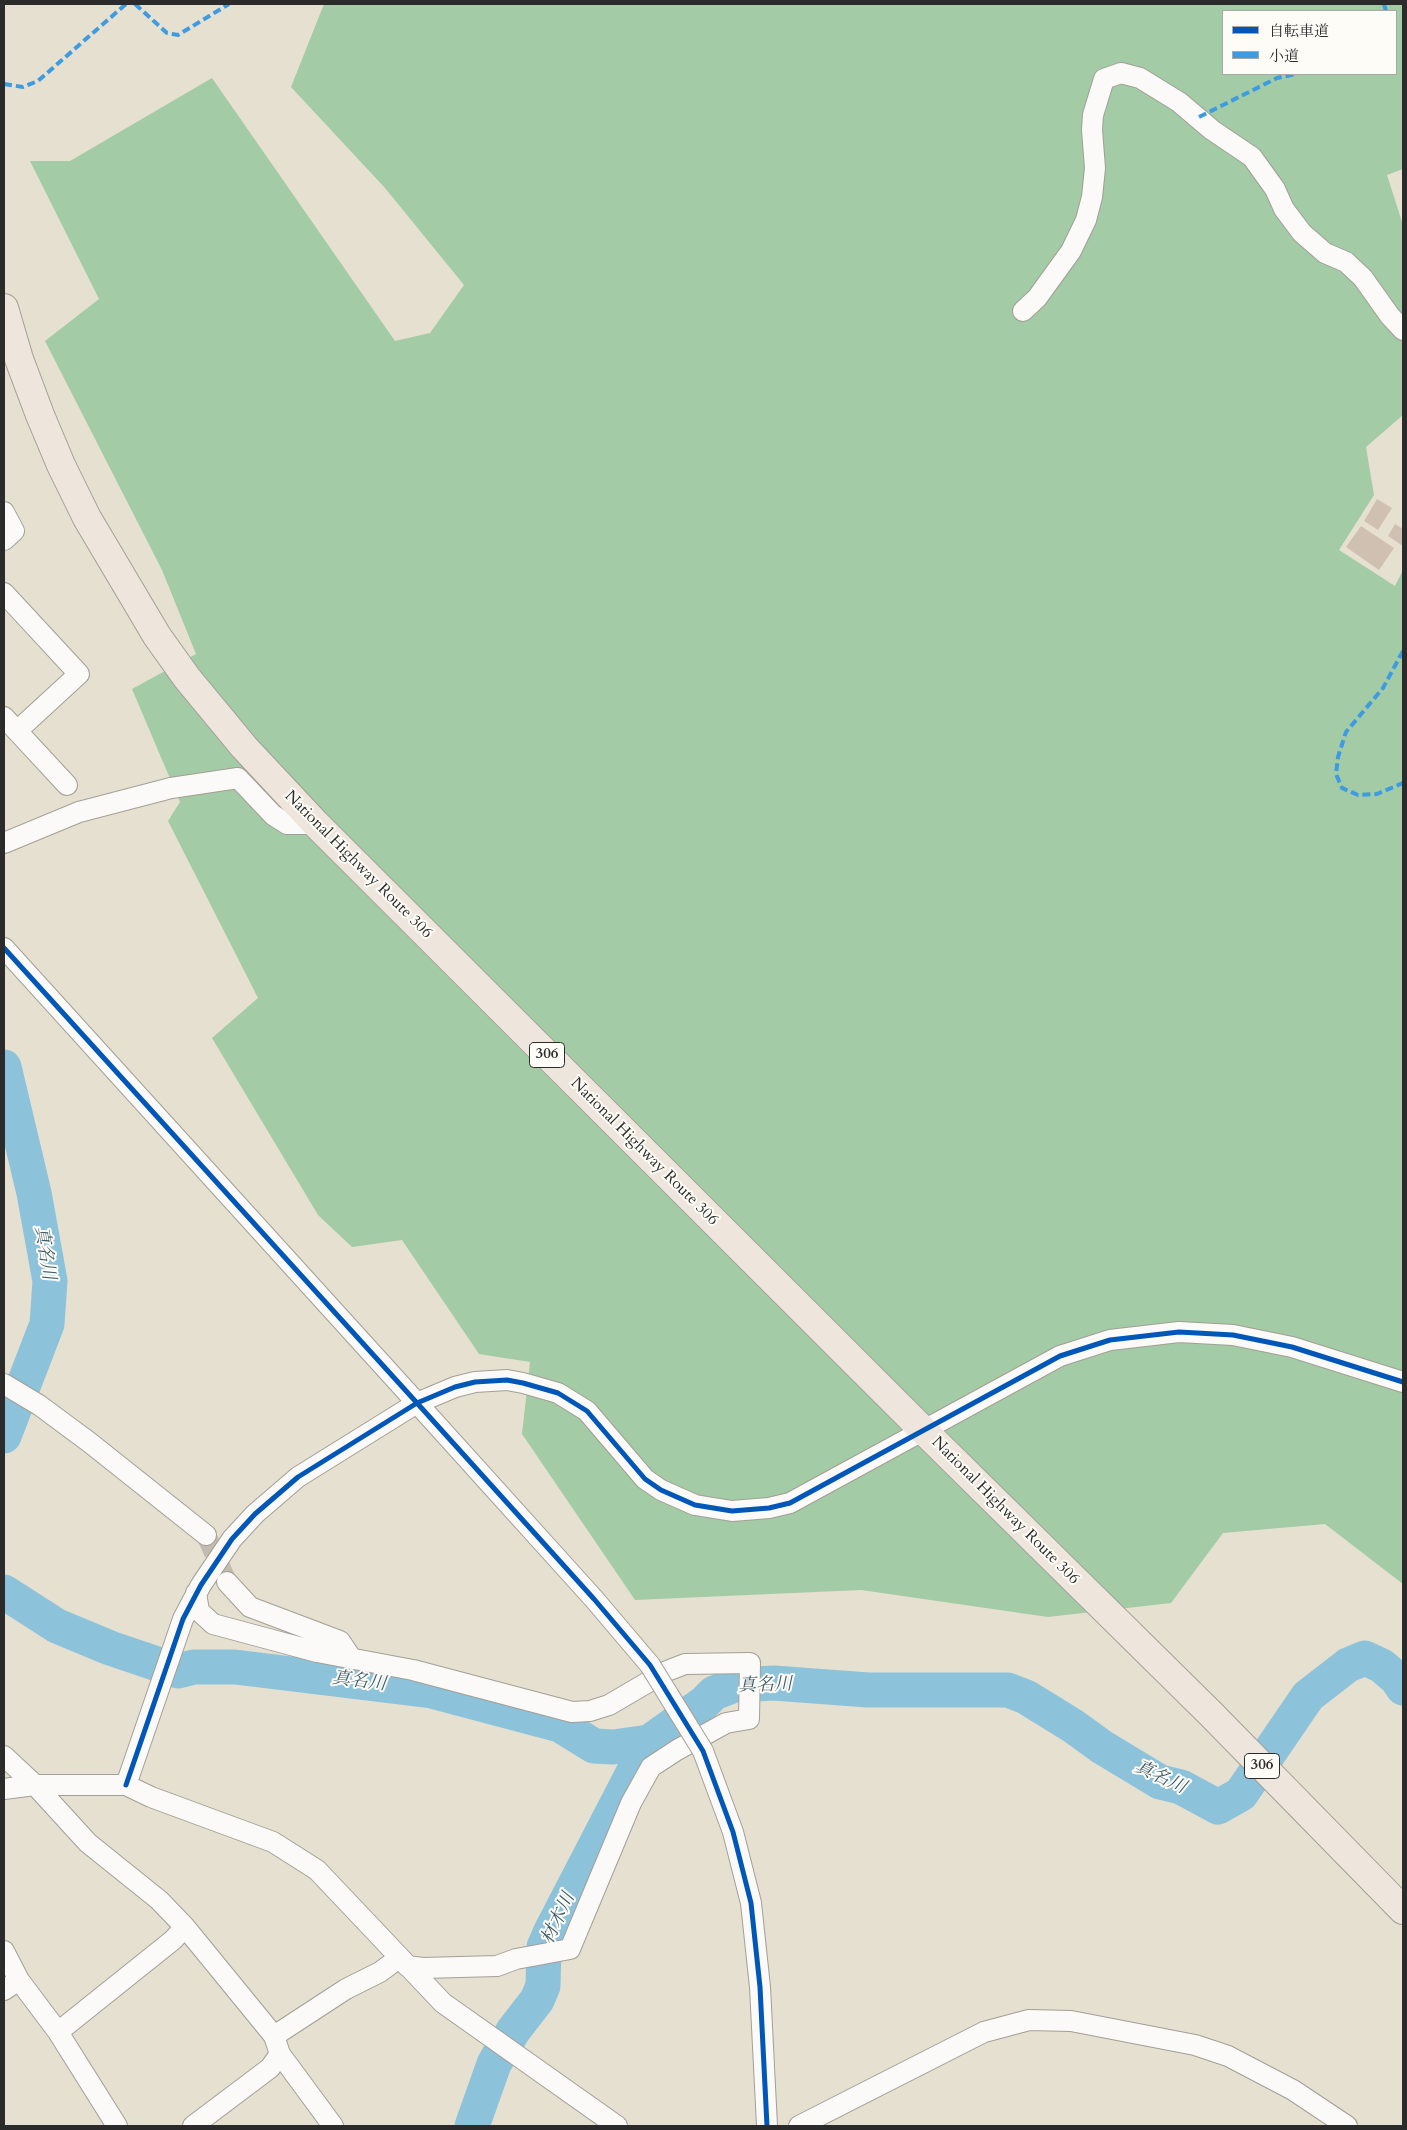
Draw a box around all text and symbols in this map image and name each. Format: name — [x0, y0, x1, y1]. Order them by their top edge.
legend — [1222, 10, 1397, 75]
text: 自転車道 — [1269, 21, 1329, 41]
text: 小道 — [1269, 46, 1299, 66]
street label: National Highway Route 306 — [280, 787, 436, 943]
road number: 306 — [530, 1042, 564, 1068]
street label: National Highway Route 306 — [566, 1074, 722, 1230]
water label: 真名川 — [29, 1225, 59, 1281]
street label: National Highway Route 306 — [927, 1433, 1083, 1589]
water label: 真名川 — [331, 1668, 387, 1696]
water label: 真名川 — [738, 1674, 792, 1698]
road number: 306 — [1244, 1754, 1280, 1778]
water label: 真名川 — [1131, 1757, 1189, 1799]
water label: 材木川 — [538, 1890, 580, 1948]

